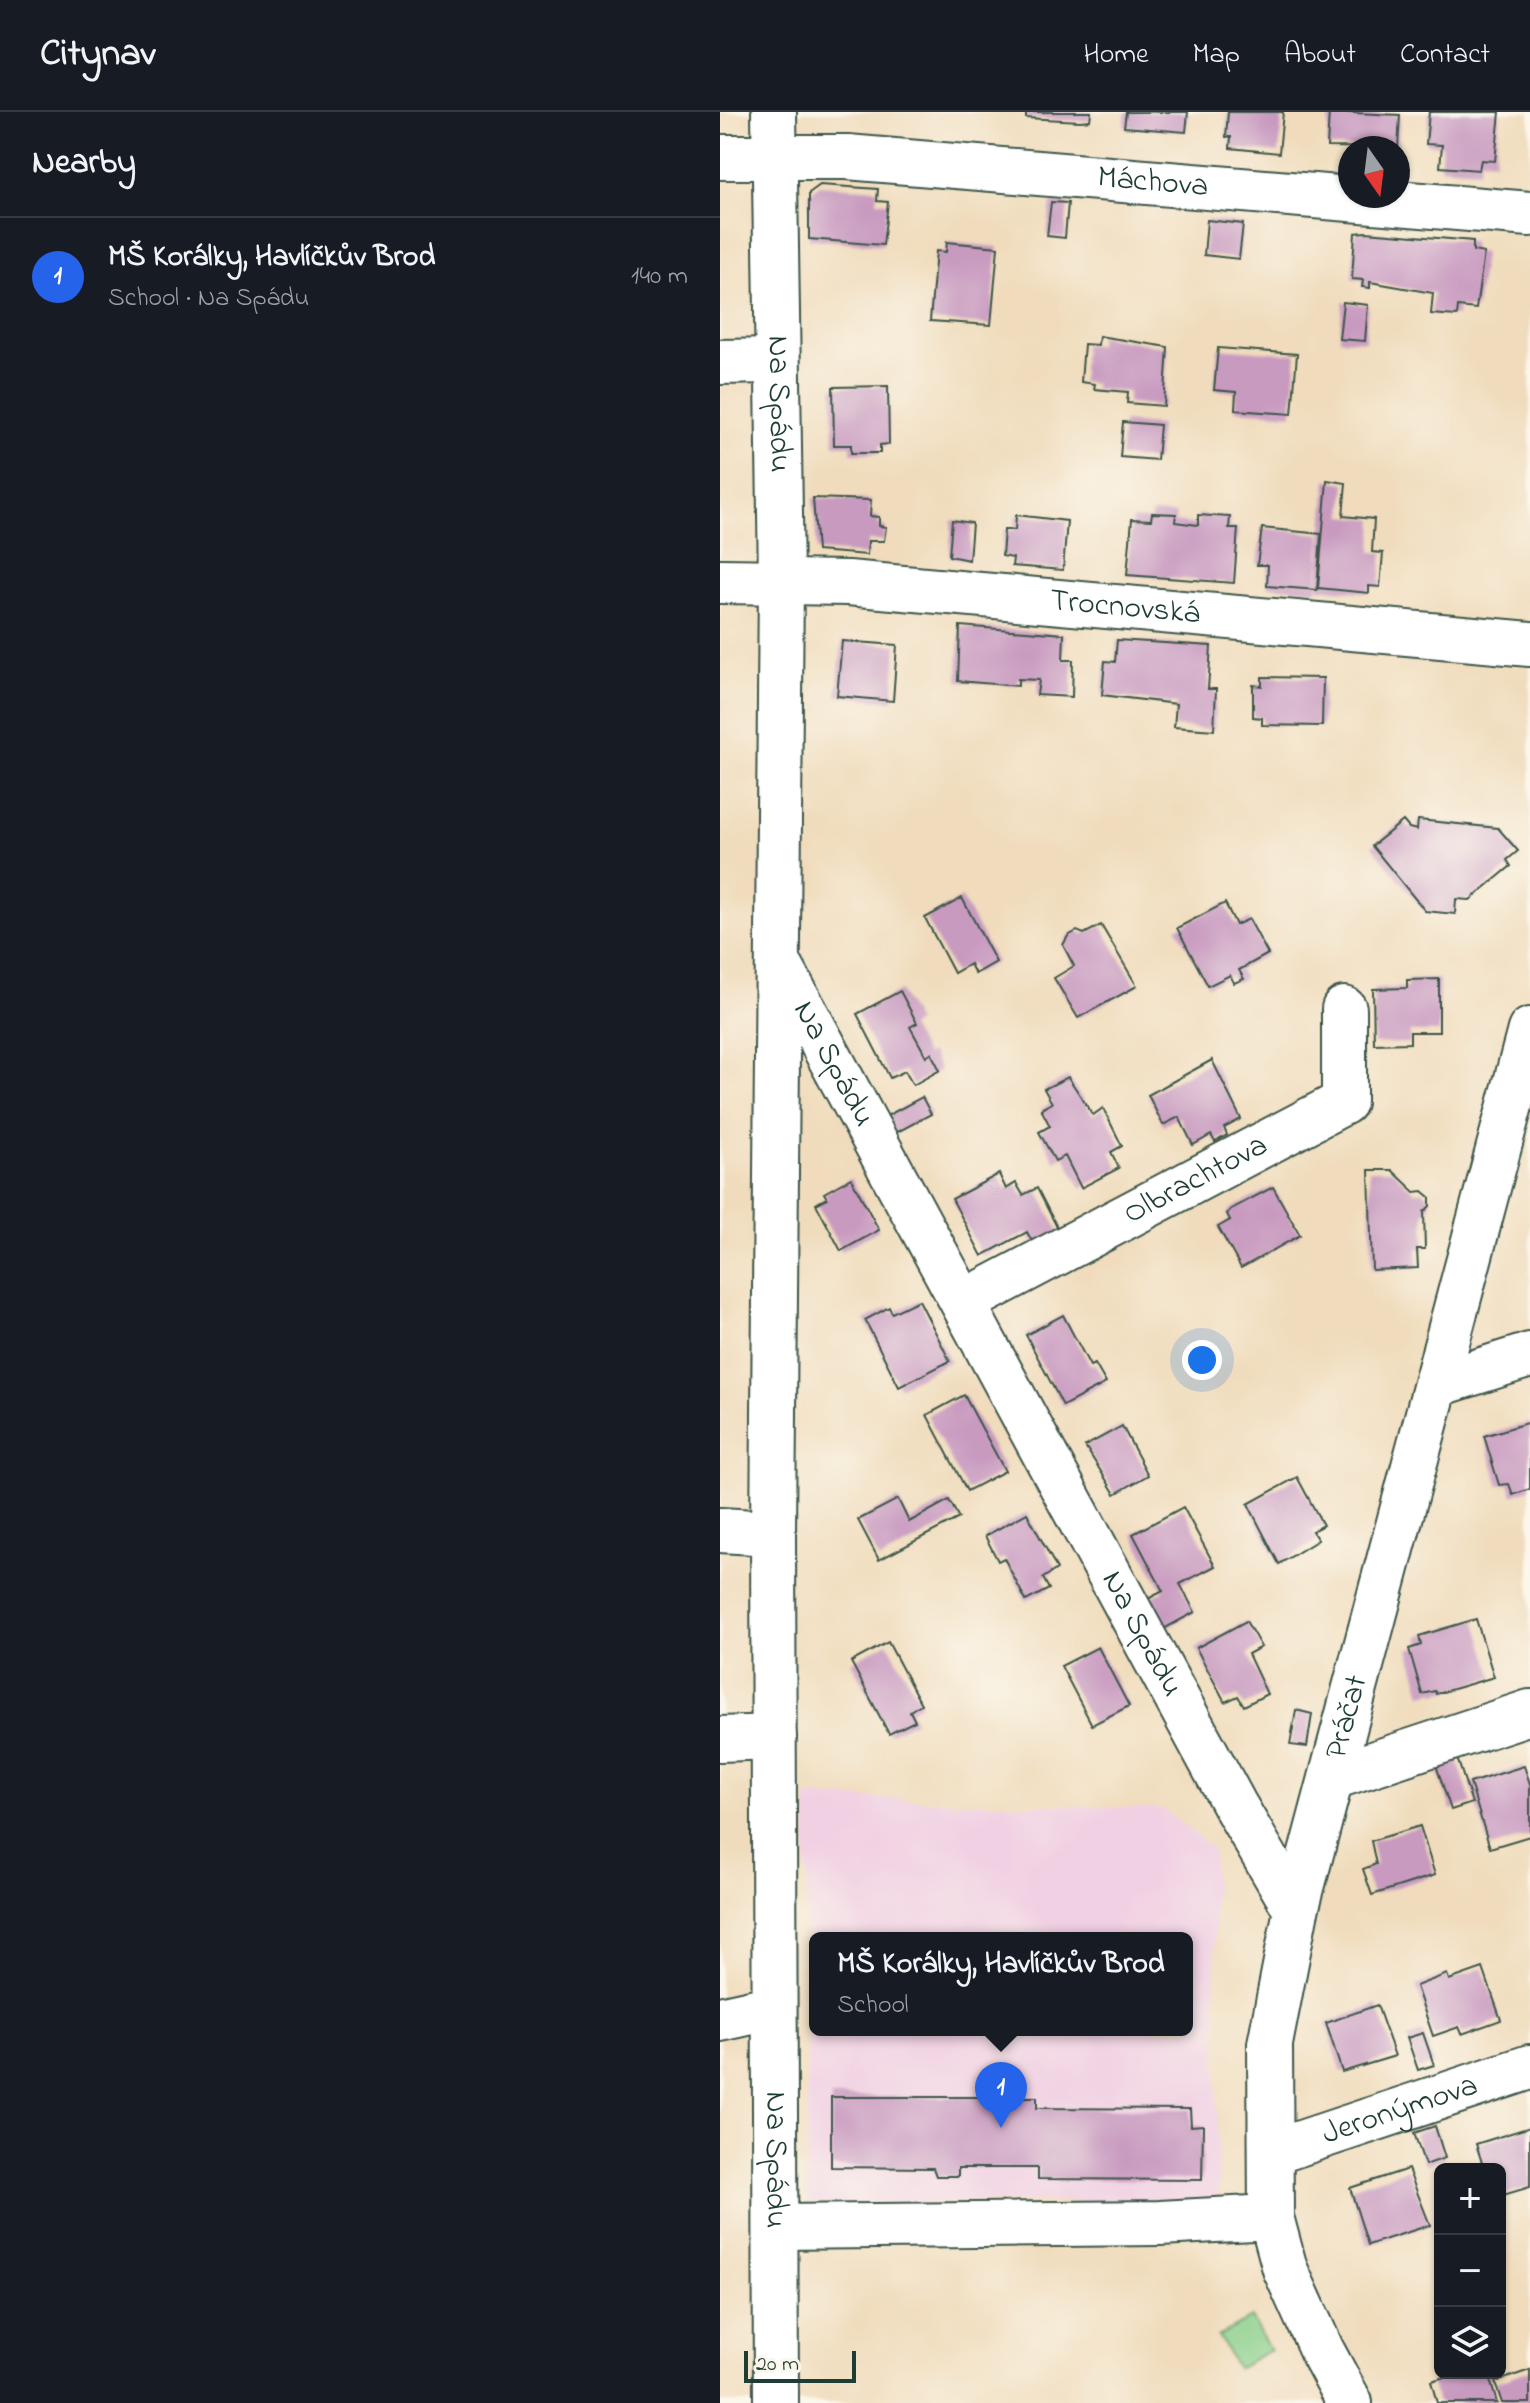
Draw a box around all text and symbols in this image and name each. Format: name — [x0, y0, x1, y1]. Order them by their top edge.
text: Citynav — [40, 27, 156, 83]
text: Home — [1083, 35, 1149, 76]
text: Map — [1193, 35, 1240, 76]
text: About — [1284, 35, 1356, 76]
text: Contact — [1400, 35, 1490, 76]
north arrow — [1338, 136, 1410, 208]
text: Nearby — [32, 139, 136, 189]
street label: Máchova — [1096, 154, 1210, 211]
text: MŠ Korálky, Havlíčkův Brod — [108, 236, 435, 280]
text: 1 — [54, 258, 62, 296]
text: 140 m — [631, 258, 688, 296]
text: School · Na Spádu — [108, 280, 309, 318]
street label: Na Spádu — [754, 335, 803, 473]
street label: Trocnovská — [1048, 578, 1202, 638]
street label: Na Spádu — [780, 992, 887, 1136]
street label: Olbrachtova — [1115, 1123, 1276, 1237]
your location — [1182, 1340, 1222, 1380]
street label: Na Spádu — [1089, 1562, 1195, 1705]
street label: Práčat — [1314, 1670, 1381, 1764]
popup — [809, 1932, 1193, 2036]
text: MŠ Korálky, Havlíčkův Brod — [837, 1943, 1165, 1987]
text: School — [837, 1987, 909, 2025]
pin: 1 — [975, 2062, 1027, 2128]
street label: Jeronýmova — [1316, 2062, 1484, 2158]
street label: Na Spádu — [751, 2091, 799, 2229]
map controls — [1434, 2163, 1506, 2379]
button: + — [1434, 2163, 1506, 2235]
button: − — [1434, 2235, 1506, 2307]
button: layers — [1434, 2307, 1506, 2379]
scale bar — [744, 2347, 856, 2383]
text: 20 m — [756, 2349, 799, 2381]

